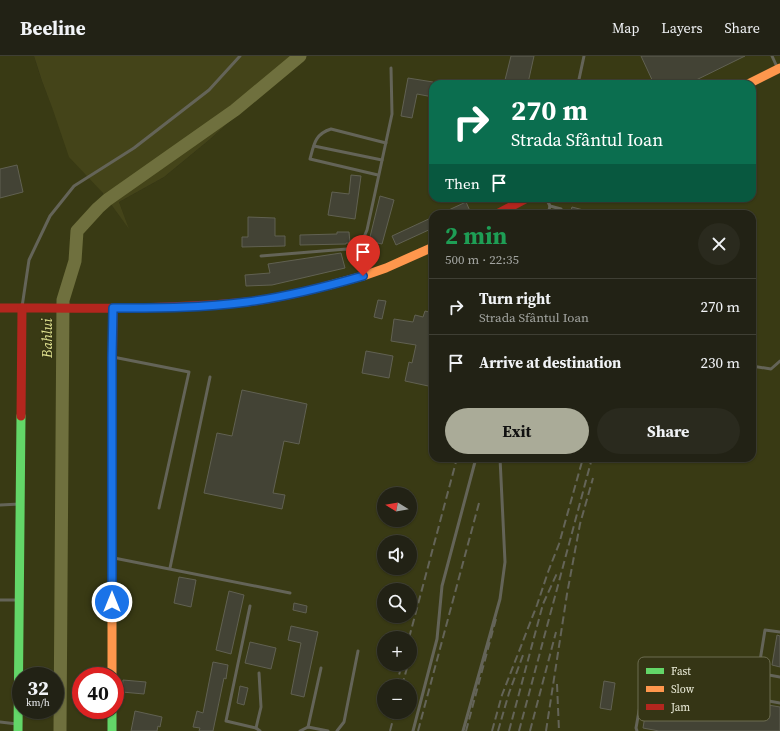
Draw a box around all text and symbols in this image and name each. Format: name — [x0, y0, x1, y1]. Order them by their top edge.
text: Beeline — [20, 15, 86, 41]
text: Map — [612, 18, 639, 38]
text: Layers — [661, 18, 703, 38]
text: Share — [725, 18, 760, 38]
text: 270 m — [511, 91, 588, 129]
icon: right — [445, 96, 497, 148]
text: Strada Sfântul Ioan — [511, 127, 663, 152]
icon: arrive — [488, 172, 510, 194]
text: Then — [445, 173, 480, 194]
text: 2 min — [445, 219, 507, 252]
button: close — [698, 223, 740, 265]
pin — [346, 235, 380, 276]
icon: arrive — [352, 241, 374, 263]
text: 500 m · 22:35 — [445, 251, 519, 268]
text: Turn right — [479, 288, 551, 309]
icon: right — [445, 296, 467, 318]
text: 270 m — [700, 296, 740, 317]
text: Strada Sfântul Ioan — [479, 309, 589, 326]
water label: Bahlui — [37, 317, 57, 359]
icon: arrive — [445, 352, 467, 374]
text: Arrive at destination — [479, 352, 621, 373]
text: 230 m — [700, 352, 740, 373]
button: Exit — [445, 408, 589, 454]
button: Share — [597, 408, 740, 454]
north arrow — [377, 487, 417, 527]
map controls — [377, 487, 417, 719]
button: sound — [377, 535, 417, 575]
position arrow — [91, 581, 133, 623]
button: search — [377, 583, 417, 623]
button: + — [377, 631, 417, 671]
legend — [638, 657, 770, 721]
text: Fast — [671, 664, 691, 679]
speed limit sign: 40 — [72, 667, 124, 719]
text: 32 — [27, 674, 49, 702]
button: − — [377, 679, 417, 719]
text: Slow — [671, 682, 695, 697]
text: km/h — [26, 696, 50, 709]
text: Jam — [670, 700, 690, 715]

